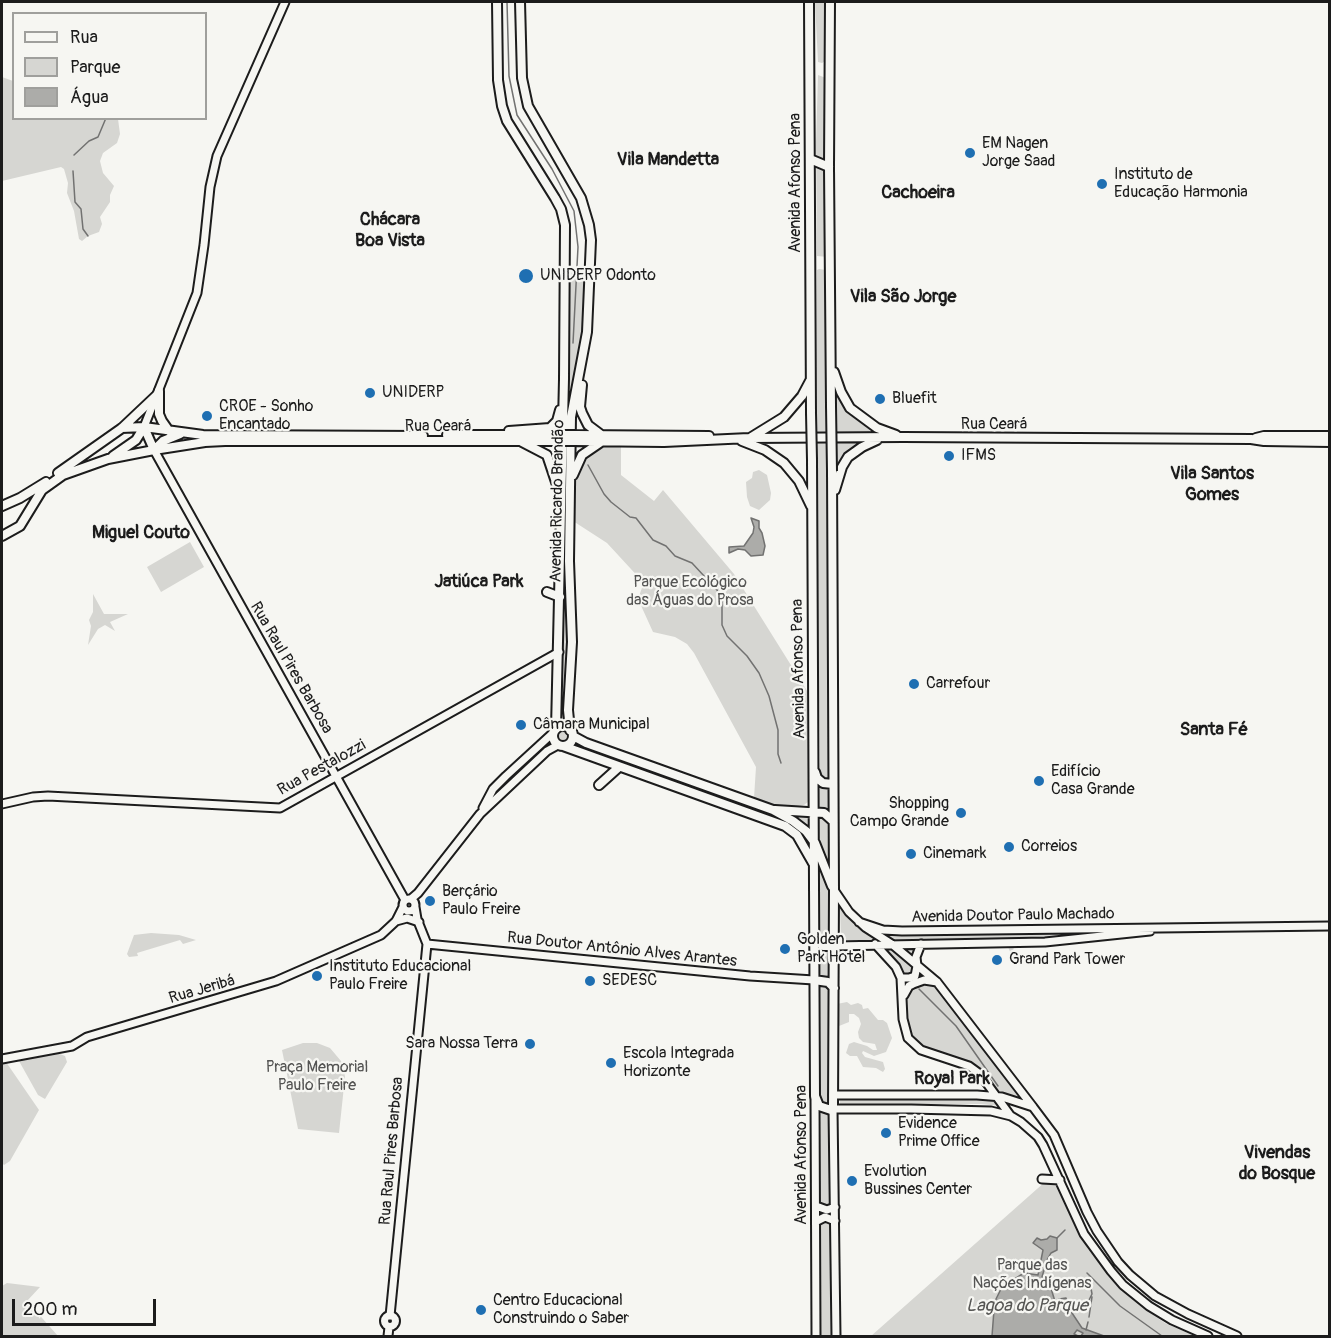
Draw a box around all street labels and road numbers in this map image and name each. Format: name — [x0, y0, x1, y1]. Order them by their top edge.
street label: Avenida Afonso Pena — [786, 113, 806, 253]
street label: Rua Ceará — [961, 415, 1027, 435]
street label: Rua Ceará — [405, 417, 471, 437]
street label: Avenida Ricardo Brandão — [547, 419, 569, 583]
street label: Rua Raul Pires Barbosa — [245, 599, 337, 737]
street label: Avenida Afonso Pena — [788, 599, 810, 739]
street label: Rua Pestalozzi — [275, 736, 369, 800]
street label: Avenida Doutor Paulo Machado — [911, 905, 1115, 927]
street label: Rua Doutor Antônio Alves Arantes — [506, 928, 738, 972]
street label: Rua Jeribá — [167, 971, 237, 1009]
street label: Rua Raul Pires Barbosa — [376, 1076, 408, 1226]
street label: Avenida Afonso Pena — [792, 1085, 812, 1225]

